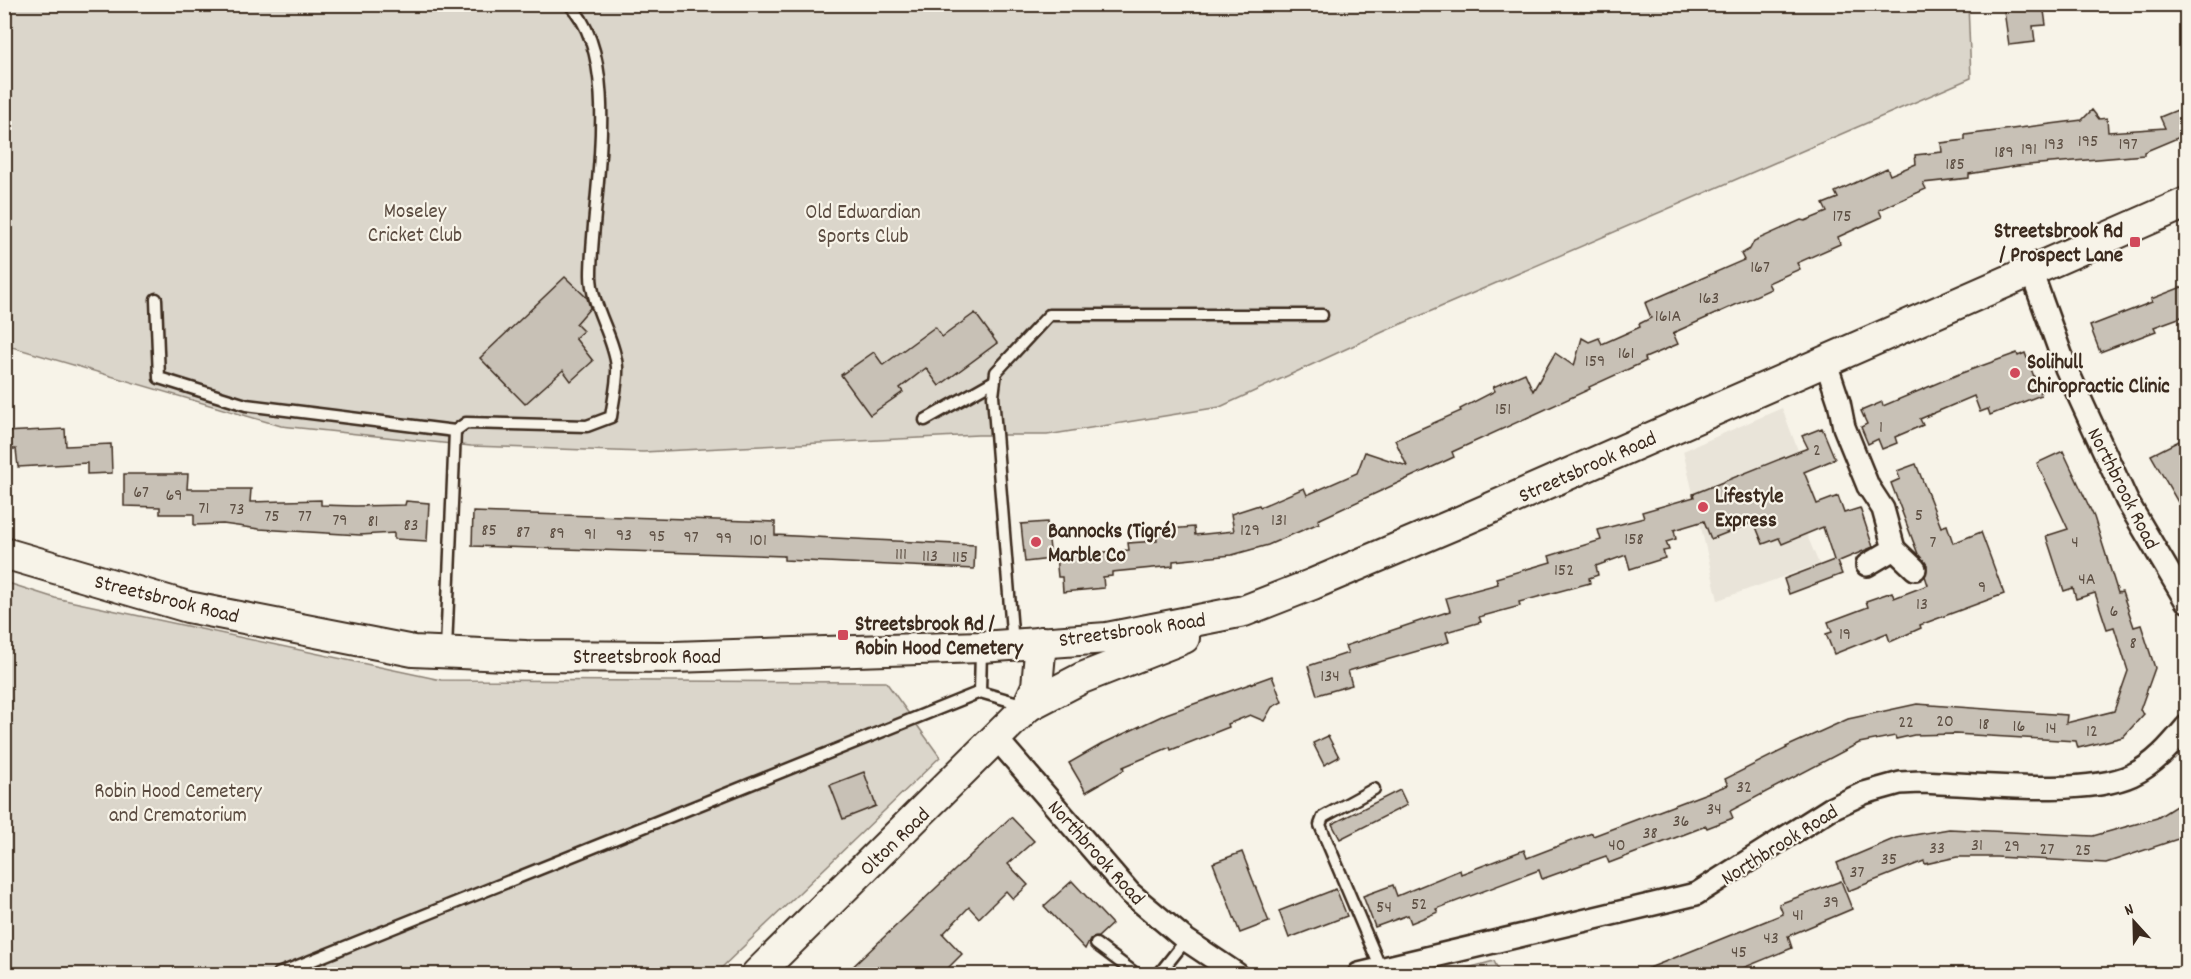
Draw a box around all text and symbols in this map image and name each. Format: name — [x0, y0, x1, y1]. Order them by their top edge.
house number: 195 — [2078, 130, 2098, 155]
house number: 193 — [2044, 133, 2064, 158]
house number: 197 — [2118, 133, 2138, 158]
house number: 191 — [2021, 138, 2037, 163]
house number: 189 — [1994, 141, 2014, 166]
house number: 185 — [1945, 153, 1965, 178]
park label: Moseley Cricket Club — [368, 198, 462, 252]
park label: Old Edwardian Sports Club — [805, 199, 921, 253]
house number: 175 — [1832, 205, 1852, 230]
place label: Streetsbrook Rd / Prospect Lane — [1994, 218, 2123, 272]
marker: Streetsbrook Rd / Prospect Lane — [2128, 235, 2142, 249]
house number: 167 — [1750, 256, 1770, 281]
house number: 163 — [1699, 287, 1719, 312]
house number: 161A — [1655, 305, 1681, 330]
house number: 161 — [1618, 342, 1634, 367]
place label: Solihull Chiropractic Clinic — [2027, 349, 2170, 403]
house number: 159 — [1585, 350, 1605, 375]
marker: Solihull Chiropractic Clinic — [2008, 366, 2022, 380]
house number: 151 — [1495, 398, 1511, 423]
house number: 1 — [1879, 416, 1883, 441]
street label: Northbrook Road — [2078, 423, 2165, 555]
street label: Streetsbrook Road — [1514, 425, 1662, 513]
house number: 2 — [1813, 439, 1821, 464]
house number: 67 — [133, 481, 149, 506]
place label: Lifestyle Express — [1715, 483, 1783, 537]
house number: 69 — [165, 484, 183, 509]
house number: 71 — [199, 497, 209, 522]
house number: 73 — [230, 498, 244, 523]
marker: Lifestyle Express — [1696, 500, 1710, 514]
house number: 5 — [1915, 504, 1923, 529]
house number: 75 — [264, 505, 280, 530]
house number: 77 — [298, 505, 312, 530]
house number: 79 — [332, 509, 348, 534]
house number: 131 — [1271, 509, 1287, 534]
house number: 81 — [367, 510, 379, 535]
house number: 83 — [403, 514, 419, 539]
place label: Bannocks (Tigré) Marble Co — [1048, 518, 1176, 572]
house number: 85 — [481, 519, 497, 544]
house number: 129 — [1240, 519, 1260, 544]
house number: 87 — [516, 521, 530, 546]
house number: 89 — [549, 522, 565, 547]
house number: 91 — [584, 523, 596, 548]
house number: 93 — [616, 524, 632, 549]
house number: 95 — [649, 525, 665, 550]
house number: 97 — [683, 526, 699, 551]
house number: 99 — [716, 527, 732, 552]
house number: 158 — [1624, 528, 1644, 553]
house number: 101 — [749, 529, 767, 554]
house number: 7 — [1930, 531, 1937, 556]
house number: 4 — [2071, 531, 2079, 556]
marker: Bannocks (Tigré) Marble Co — [1029, 535, 1043, 549]
house number: 111 — [895, 543, 907, 568]
house number: 113 — [922, 545, 938, 570]
house number: 115 — [952, 546, 968, 571]
house number: 152 — [1554, 559, 1574, 584]
street label: Streetsbrook Road — [91, 568, 242, 633]
house number: 4A — [2078, 568, 2096, 593]
house number: 9 — [1978, 576, 1986, 601]
house number: 13 — [1916, 593, 1928, 618]
house number: 6 — [2110, 600, 2118, 625]
street label: Streetsbrook Road — [1057, 607, 1208, 657]
place label: Streetsbrook Rd / Robin Hood Cemetery — [855, 611, 1024, 665]
house number: 19 — [1839, 623, 1851, 648]
marker: Streetsbrook Rd / Robin Hood Cemetery — [836, 628, 850, 642]
house number: 8 — [2129, 632, 2137, 657]
street label: Streetsbrook Road — [573, 644, 721, 674]
house number: 134 — [1320, 665, 1340, 690]
house number: 20 — [1936, 710, 1954, 735]
house number: 22 — [1898, 711, 1914, 736]
house number: 18 — [1978, 713, 1990, 738]
house number: 16 — [2013, 715, 2025, 740]
house number: 14 — [2045, 717, 2057, 742]
house number: 12 — [2086, 720, 2098, 745]
house number: 32 — [1736, 776, 1752, 801]
park label: Robin Hood Cemetery and Crematorium — [94, 778, 262, 832]
street label: Northbrook Road — [1039, 794, 1150, 914]
house number: 34 — [1706, 798, 1722, 823]
street label: Northbrook Road — [1716, 799, 1845, 895]
street label: Olton Road — [854, 802, 938, 884]
house number: 36 — [1673, 810, 1689, 835]
house number: 38 — [1642, 822, 1658, 847]
house number: 40 — [1608, 834, 1626, 859]
house number: 31 — [1971, 834, 1983, 859]
house number: 29 — [2004, 835, 2020, 860]
house number: 33 — [1929, 837, 1945, 862]
house number: 27 — [2040, 838, 2054, 863]
house number: 25 — [2075, 839, 2091, 864]
house number: 35 — [1881, 848, 1897, 873]
house number: 37 — [1850, 861, 1865, 886]
house number: 39 — [1823, 891, 1839, 916]
north arrow — [2104, 892, 2164, 952]
house number: 52 — [1411, 893, 1427, 918]
house number: 54 — [1376, 896, 1392, 921]
text: N — [2121, 898, 2137, 923]
house number: 41 — [1792, 904, 1804, 929]
house number: 43 — [1763, 927, 1779, 952]
house number: 45 — [1731, 941, 1747, 966]

